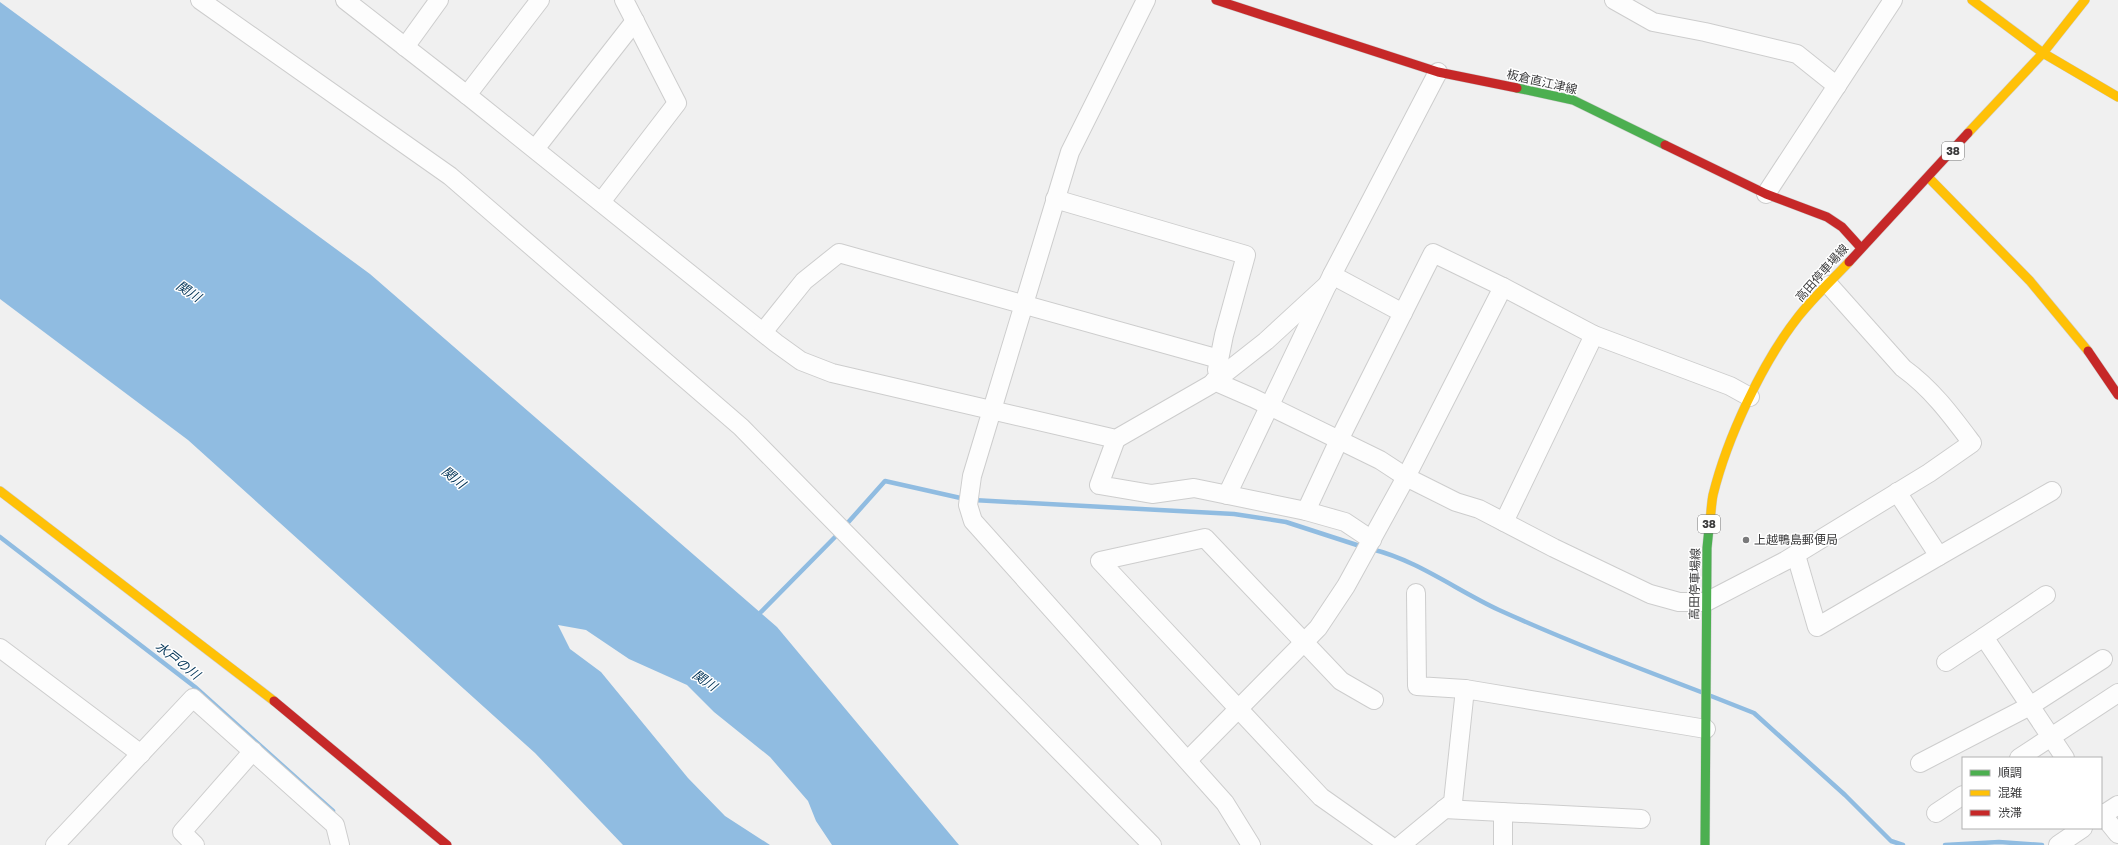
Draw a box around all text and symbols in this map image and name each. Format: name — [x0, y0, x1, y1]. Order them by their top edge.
street label: 板倉直江津線 — [1505, 66, 1579, 97]
road number: 38 — [1942, 142, 1964, 160]
street label: 高田停車場線 — [1792, 241, 1851, 304]
water label: 関川 — [174, 277, 206, 306]
water label: 関川 — [439, 463, 471, 493]
road number: 38 — [1698, 515, 1720, 533]
place label: 上越鴨島郵便局 — [1754, 532, 1838, 547]
marker: 上越鴨島郵便局 — [1741, 535, 1751, 545]
street label: 高田停車場線 — [1686, 548, 1703, 620]
water label: 水戸の川 — [153, 638, 205, 684]
water label: 関川 — [690, 666, 722, 695]
legend — [1962, 757, 2102, 829]
text: 順調 — [1998, 765, 2022, 780]
text: 混雑 — [1998, 785, 2022, 800]
text: 渋滞 — [1998, 805, 2022, 820]

